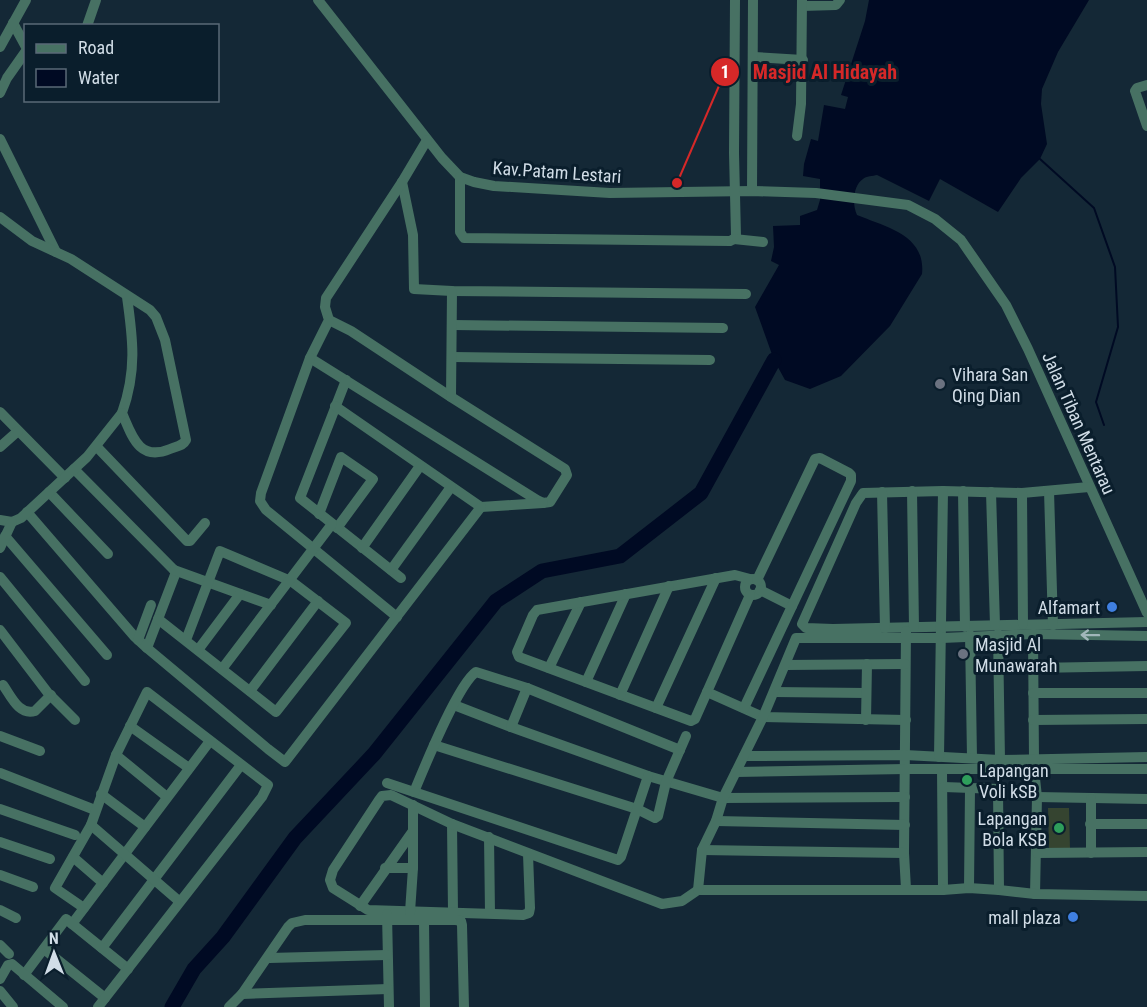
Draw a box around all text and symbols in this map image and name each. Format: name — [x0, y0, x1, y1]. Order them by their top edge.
legend — [24, 24, 219, 102]
text: Road — [78, 37, 114, 58]
callout: Masjid Al Hidayah — [710, 53, 909, 91]
text: Masjid Al Hidayah — [753, 60, 897, 84]
text: 1 — [720, 61, 730, 82]
text: Water — [78, 67, 120, 88]
street label: Kav.Patam Lestari — [492, 157, 622, 187]
street label: Jalan Tiban Mentarau — [1038, 349, 1120, 497]
place label: Vihara San Qing Dian — [952, 364, 1028, 406]
marker: Vihara San Qing Dian — [933, 377, 947, 391]
place label: Alfamart — [1038, 597, 1100, 618]
marker: Alfamart — [1105, 600, 1119, 614]
one-way arrow — [1081, 629, 1101, 641]
place label: Masjid Al Munawarah — [975, 634, 1057, 676]
marker: Masjid Al Munawarah — [956, 647, 970, 661]
place label: Lapangan Voli kSB — [979, 760, 1049, 802]
marker: Lapangan Voli kSB — [960, 773, 974, 787]
place label: Lapangan Bola KSB — [977, 808, 1047, 850]
marker: Lapangan Bola KSB — [1052, 821, 1066, 835]
place label: mall plaza — [988, 907, 1061, 928]
marker: mall plaza — [1066, 910, 1080, 924]
north arrow — [24, 923, 84, 983]
text: N — [49, 929, 59, 948]

